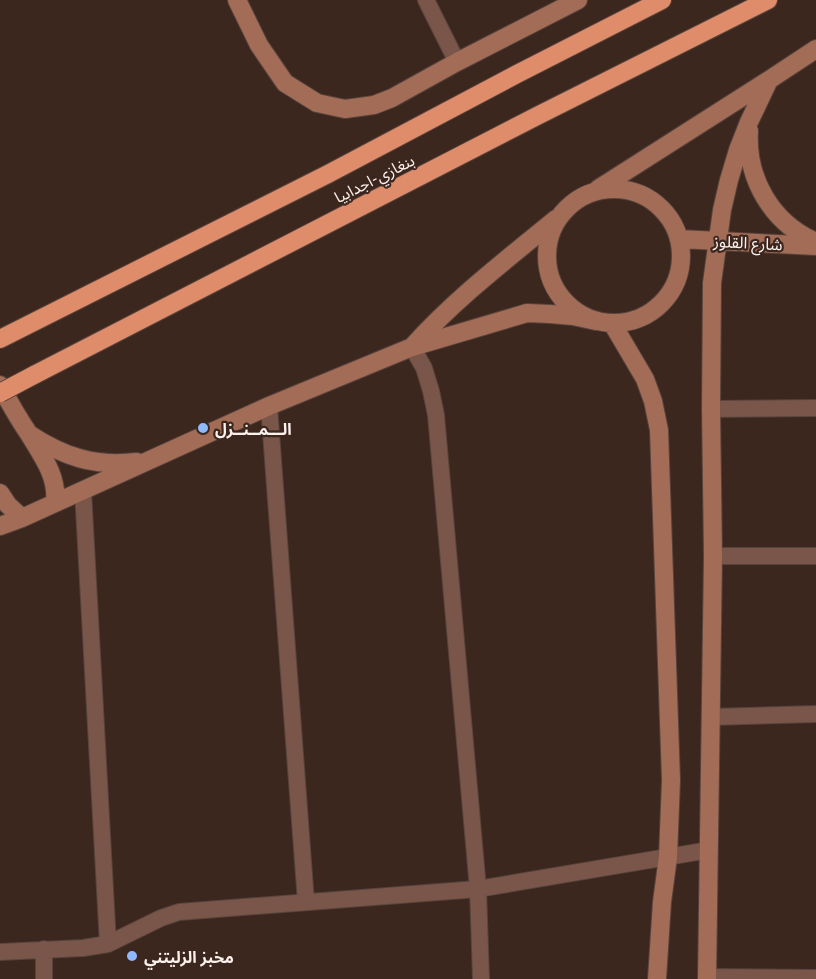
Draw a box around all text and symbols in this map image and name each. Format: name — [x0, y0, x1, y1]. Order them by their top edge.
street label: بنغازي-اجدابيا — [331, 150, 419, 210]
street label: شارع القلوز — [712, 231, 783, 257]
place label: الـــمــنــزل — [215, 419, 292, 439]
marker: الـــمــنــزل — [196, 421, 210, 435]
place label: مخبز الزليتني — [144, 947, 234, 970]
marker: مخبز الزليتني — [125, 949, 139, 963]

